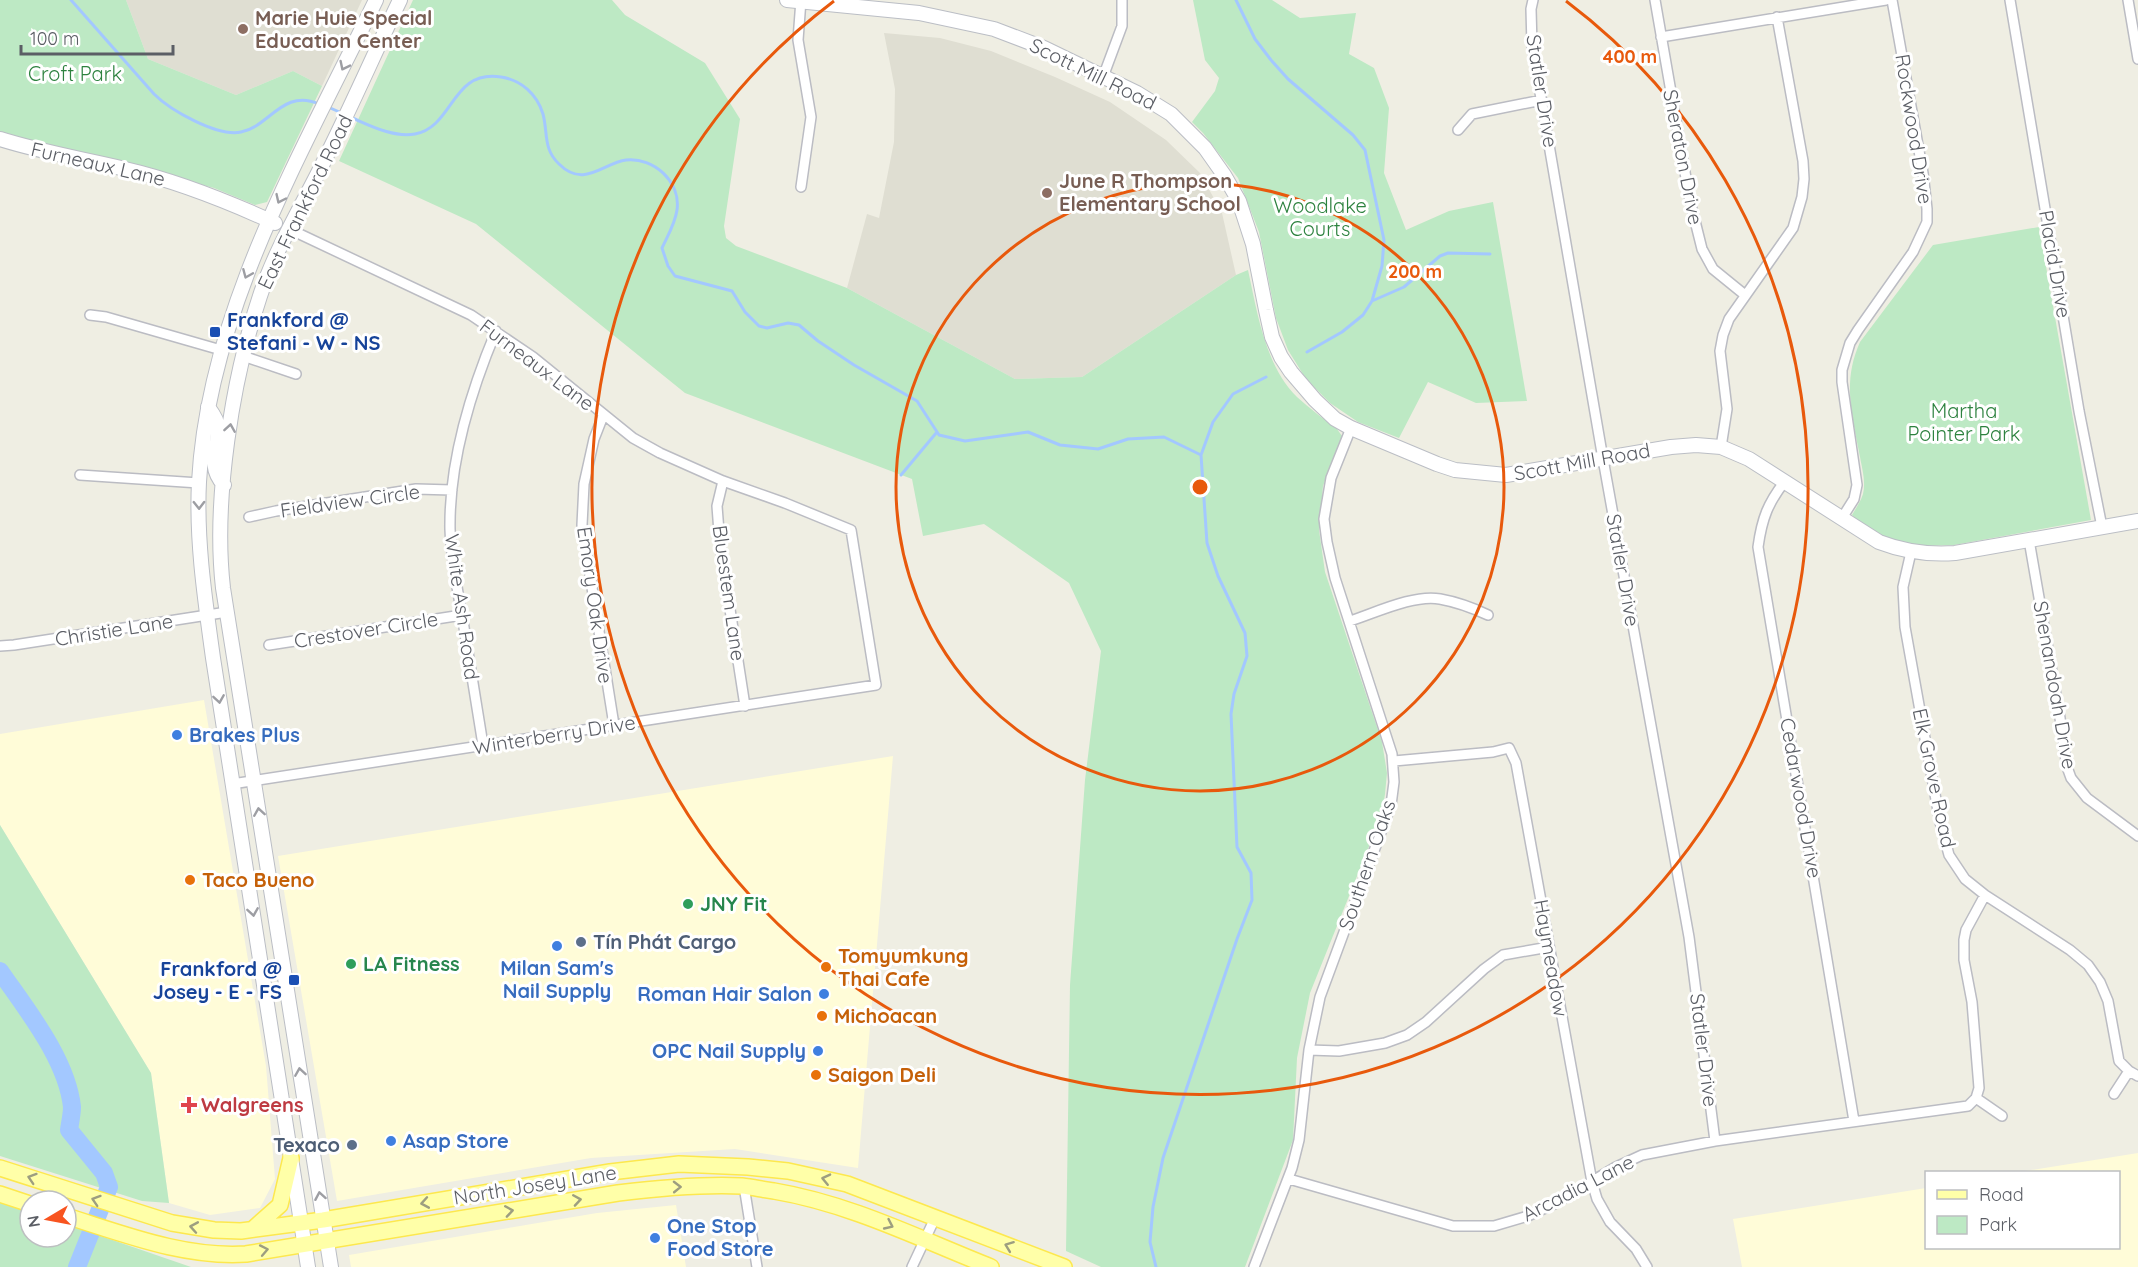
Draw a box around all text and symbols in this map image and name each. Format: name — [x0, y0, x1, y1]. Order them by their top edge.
place label: Marie Huie Special Education Center — [255, 5, 432, 53]
scale bar — [21, 18, 172, 56]
marker: Marie Huie Special Education Center — [236, 22, 250, 36]
text: 100 m — [30, 27, 79, 50]
street label: Scott Mill Road — [1026, 32, 1161, 115]
street label: Statler Drive — [1521, 33, 1564, 149]
text: 400 m — [1603, 45, 1657, 68]
street label: Rockwood Drive — [1890, 52, 1939, 206]
one-way arrow — [340, 60, 351, 71]
park label: Croft Park — [28, 61, 122, 86]
street label: Sheraton Drive — [1658, 87, 1709, 227]
street label: East Frankford Road — [251, 110, 358, 293]
street label: Furneaux Lane — [29, 136, 168, 191]
place label: June R Thompson Elementary School — [1059, 168, 1241, 216]
marker: June R Thompson Elementary School — [1040, 186, 1054, 200]
one-way arrow — [275, 193, 287, 204]
park label: Woodlake Courts — [1273, 193, 1367, 241]
street label: Placid Drive — [2034, 208, 2077, 320]
text: 200 m — [1388, 260, 1442, 283]
one-way arrow — [242, 268, 254, 279]
place label: Frankford @ Stefani - W - NS — [227, 307, 381, 355]
street label: Furneaux Lane — [475, 313, 600, 416]
marker: Frankford @ Stefani - W - NS — [208, 325, 222, 339]
park label: Martha Pointer Park — [1907, 398, 2021, 446]
one-way arrow — [224, 424, 236, 433]
street label: Scott Mill Road — [1512, 437, 1652, 486]
centre of rings — [1190, 477, 1210, 497]
street label: Fieldview Circle — [279, 478, 421, 523]
one-way arrow — [193, 501, 206, 510]
street label: Statler Drive — [1601, 512, 1646, 628]
street label: Bluestem Lane — [708, 523, 751, 662]
street label: Emory Oak Drive — [572, 525, 619, 685]
street label: White Ash Road — [440, 532, 485, 682]
street label: Shenandoah Drive — [2028, 599, 2083, 771]
street label: Crestover Circle — [292, 606, 440, 653]
street label: Christie Lane — [53, 608, 175, 651]
one-way arrow — [212, 694, 225, 704]
street label: Elk Grove Road — [1907, 706, 1961, 850]
street label: Winterberry Drive — [471, 709, 637, 760]
street label: Cedarwood Drive — [1775, 716, 1828, 880]
place label: Brakes Plus — [189, 722, 300, 747]
marker: Brakes Plus — [170, 728, 184, 742]
street label: Southern Oaks — [1333, 796, 1401, 933]
one-way arrow — [253, 807, 265, 816]
place label: Taco Bueno — [202, 867, 315, 892]
marker: Taco Bueno — [183, 873, 197, 887]
place label: JNY Fit — [700, 891, 767, 916]
marker: JNY Fit — [681, 897, 695, 911]
street label: Haymeadow — [1529, 897, 1574, 1019]
one-way arrow — [246, 908, 258, 917]
place label: Tín Phát Cargo — [593, 929, 736, 954]
marker: Tín Phát Cargo — [574, 935, 588, 949]
marker: Milan Sam's Nail Supply — [550, 939, 564, 953]
place label: Tomyumkung Thai Cafe — [838, 943, 969, 991]
place label: LA Fitness — [363, 951, 460, 976]
place label: Milan Sam's Nail Supply — [500, 955, 614, 1003]
place label: Frankford @ Josey - E - FS — [153, 956, 282, 1004]
marker: LA Fitness — [344, 957, 358, 971]
marker: Tomyumkung Thai Cafe — [819, 960, 833, 974]
marker: Frankford @ Josey - E - FS — [287, 973, 301, 987]
place label: Roman Hair Salon — [637, 981, 812, 1006]
marker: Roman Hair Salon — [817, 987, 831, 1001]
street label: Statler Drive — [1685, 992, 1724, 1108]
place label: Michoacan — [834, 1003, 937, 1028]
marker: Michoacan — [815, 1009, 829, 1023]
place label: OPC Nail Supply — [652, 1038, 806, 1063]
marker: OPC Nail Supply — [811, 1044, 825, 1058]
place label: Saigon Deli — [828, 1062, 936, 1087]
one-way arrow — [295, 1067, 307, 1076]
marker: Saigon Deli — [809, 1068, 823, 1082]
place label: Walgreens — [201, 1092, 304, 1117]
marker: Walgreens — [182, 1098, 196, 1112]
place label: Asap Store — [403, 1128, 509, 1153]
place label: Texaco — [273, 1132, 340, 1157]
marker: Asap Store — [384, 1134, 398, 1148]
marker: Texaco — [345, 1138, 359, 1152]
street label: Arcadia Lane — [1518, 1149, 1638, 1226]
street label: North Josey Lane — [452, 1159, 618, 1210]
legend — [1925, 1171, 2120, 1249]
one-way arrow — [27, 1173, 38, 1186]
one-way arrow — [821, 1174, 831, 1187]
one-way arrow — [672, 1181, 681, 1193]
text: Road — [1979, 1183, 2024, 1206]
north arrow — [18, 1189, 78, 1249]
one-way arrow — [314, 1192, 327, 1202]
one-way arrow — [91, 1194, 102, 1207]
one-way arrow — [573, 1194, 582, 1206]
one-way arrow — [420, 1196, 430, 1208]
one-way arrow — [505, 1205, 514, 1217]
place label: One Stop Food Store — [667, 1213, 774, 1261]
text: Park — [1979, 1213, 2017, 1236]
text: N — [22, 1214, 44, 1229]
one-way arrow — [882, 1217, 893, 1229]
one-way arrow — [189, 1221, 199, 1233]
marker: One Stop Food Store — [648, 1231, 662, 1245]
one-way arrow — [1004, 1241, 1015, 1253]
one-way arrow — [258, 1244, 268, 1257]

